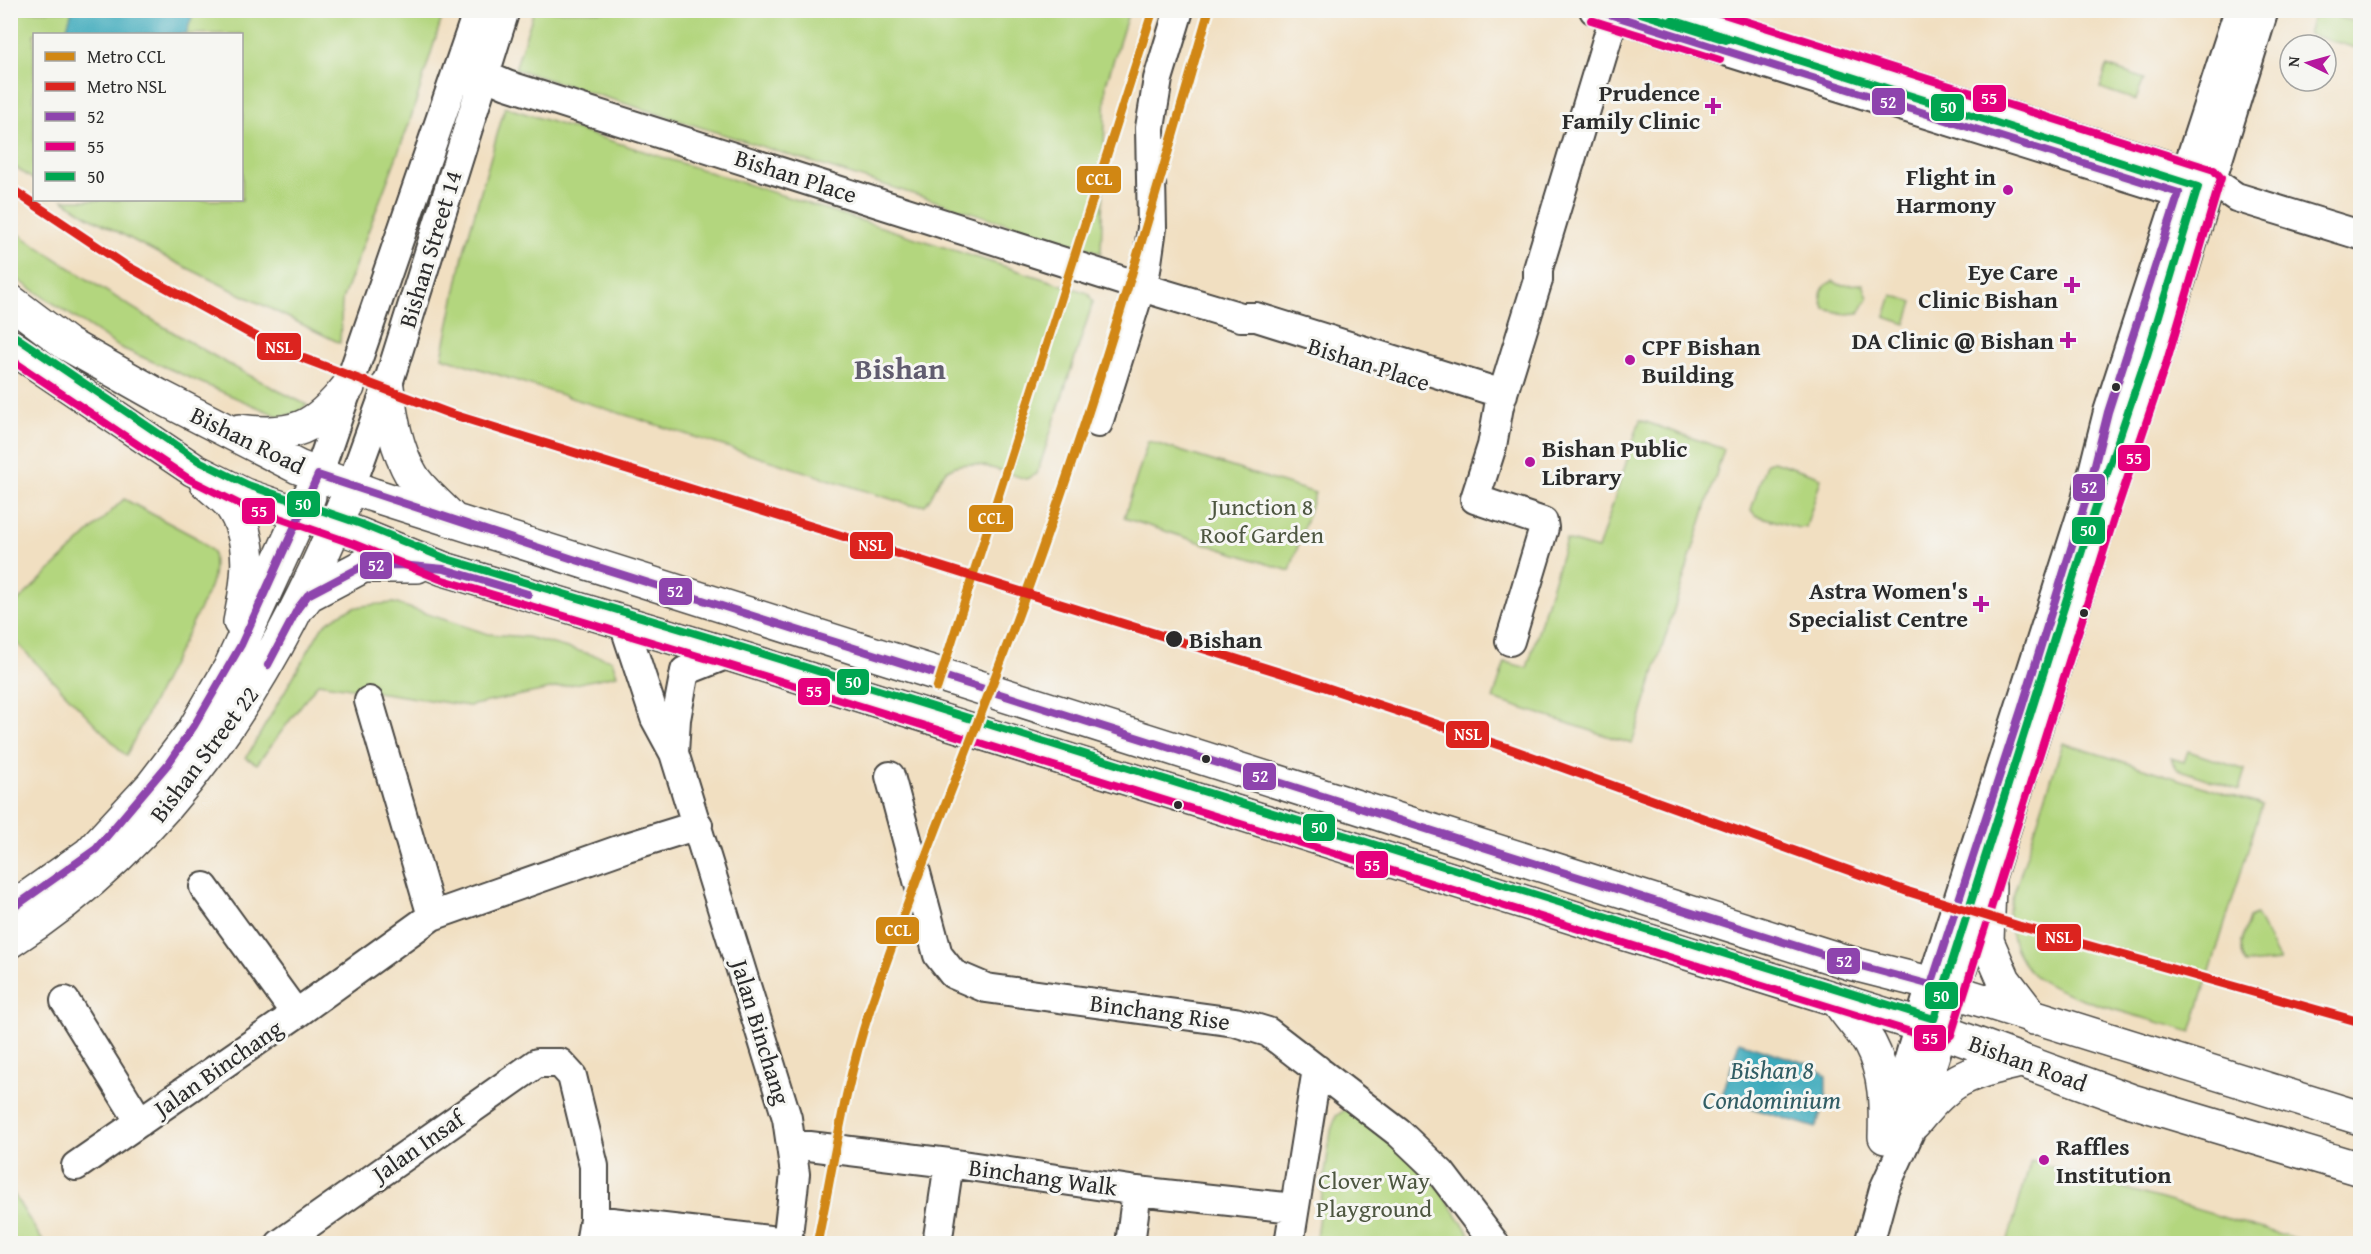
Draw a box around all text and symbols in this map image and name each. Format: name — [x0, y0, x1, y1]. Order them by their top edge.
legend — [33, 33, 243, 201]
north arrow — [2278, 33, 2338, 93]
text: Metro CCL — [87, 43, 165, 70]
text: N — [2281, 55, 2306, 68]
text: Metro NSL — [87, 73, 166, 100]
place label: Prudence Family Clinic — [1562, 75, 1700, 138]
line badge: 55 — [1972, 84, 2007, 113]
text: 55 — [1981, 86, 1997, 110]
line badge: 52 — [1871, 87, 1906, 116]
text: 52 — [1880, 90, 1896, 114]
line badge: 50 — [1930, 93, 1965, 122]
text: 50 — [1940, 95, 1956, 119]
marker: Prudence Family Clinic — [1704, 97, 1722, 115]
text: 52 — [87, 103, 104, 130]
text: 55 — [87, 133, 104, 160]
street label: Bishan Place — [731, 140, 861, 212]
place label: Flight in Harmony — [1896, 159, 1997, 222]
text: 50 — [87, 163, 105, 190]
line badge: CCL — [1076, 165, 1122, 194]
street label: Bishan Street 14 — [390, 166, 470, 332]
text: CCL — [1086, 167, 1113, 191]
marker: Flight in Harmony — [2001, 183, 2015, 197]
place label: Eye Care Clinic Bishan — [1918, 254, 2058, 317]
marker: Eye Care Clinic Bishan — [2063, 276, 2081, 294]
place label: DA Clinic @ Bishan — [1852, 323, 2054, 358]
street label: Bishan Place — [1304, 328, 1434, 400]
place label: CPF Bishan Building — [1642, 329, 1760, 392]
marker: DA Clinic @ Bishan — [2059, 331, 2077, 349]
line badge: NSL — [256, 332, 302, 361]
text: NSL — [265, 335, 293, 359]
district label: Bishan — [854, 346, 946, 390]
marker: CPF Bishan Building — [1623, 353, 1637, 367]
unlabelled marker — [2110, 381, 2122, 393]
street label: Bishan Road — [185, 397, 311, 483]
place label: Bishan Public Library — [1542, 431, 1687, 494]
line badge: 55 — [2117, 444, 2151, 472]
text: 55 — [2126, 446, 2142, 470]
marker: Bishan Public Library — [1523, 455, 1537, 469]
line badge: 52 — [2072, 473, 2106, 502]
text: 52 — [2081, 475, 2097, 499]
park label: Junction 8 Roof Garden — [1200, 489, 1325, 552]
line badge: 50 — [286, 490, 321, 518]
text: 50 — [295, 492, 311, 516]
line badge: 55 — [241, 497, 276, 525]
text: 55 — [251, 499, 267, 523]
line badge: CCL — [968, 504, 1014, 533]
text: CCL — [978, 506, 1005, 530]
line badge: 50 — [2071, 516, 2106, 545]
text: 50 — [2080, 518, 2096, 542]
line badge: NSL — [849, 531, 894, 560]
text: NSL — [858, 533, 886, 557]
line badge: 52 — [359, 551, 393, 580]
text: 52 — [368, 553, 384, 577]
place label: Astra Women's Specialist Centre — [1789, 573, 1968, 636]
line badge: 52 — [658, 577, 693, 606]
text: 52 — [667, 579, 683, 603]
marker: Astra Women's Specialist Centre — [1972, 595, 1990, 613]
unlabelled marker — [2078, 607, 2090, 619]
place label: Bishan — [1189, 622, 1262, 657]
marker: Bishan — [1164, 629, 1184, 649]
line badge: 50 — [836, 668, 870, 696]
text: 50 — [845, 670, 861, 694]
line badge: 55 — [797, 677, 831, 706]
street label: Bishan Street 22 — [141, 679, 267, 829]
text: 55 — [806, 679, 822, 703]
line badge: NSL — [1445, 720, 1490, 749]
text: NSL — [1454, 722, 1482, 746]
unlabelled marker — [1200, 753, 1212, 765]
line badge: 52 — [1242, 762, 1277, 791]
text: 52 — [1252, 764, 1268, 788]
unlabelled marker — [1172, 799, 1184, 811]
line badge: 50 — [1302, 813, 1336, 842]
text: 50 — [1311, 815, 1327, 839]
line badge: 55 — [1355, 850, 1389, 879]
text: 55 — [1364, 853, 1380, 877]
line badge: CCL — [875, 916, 920, 945]
text: CCL — [885, 918, 912, 942]
line badge: NSL — [2036, 923, 2082, 952]
text: NSL — [2045, 925, 2073, 949]
line badge: 52 — [1826, 947, 1861, 975]
text: 52 — [1836, 949, 1852, 973]
street label: Jalan Binchang — [721, 952, 800, 1109]
line badge: 50 — [1924, 981, 1959, 1010]
text: 50 — [1933, 984, 1949, 1008]
street label: Binchang Rise — [1088, 985, 1232, 1039]
street label: Jalan Binchang — [144, 1011, 290, 1127]
line badge: 55 — [1913, 1024, 1947, 1052]
street label: Bishan Road — [1964, 1025, 2092, 1101]
text: 55 — [1922, 1026, 1938, 1050]
water label: Bishan 8 Condominium — [1703, 1050, 1841, 1119]
street label: Jalan Insaf — [362, 1100, 473, 1192]
place label: Raffles Institution — [2056, 1129, 2171, 1192]
street label: Binchang Walk — [967, 1149, 1120, 1205]
marker: Raffles Institution — [2037, 1153, 2051, 1167]
park label: Clover Way Playground — [1316, 1163, 1432, 1226]

